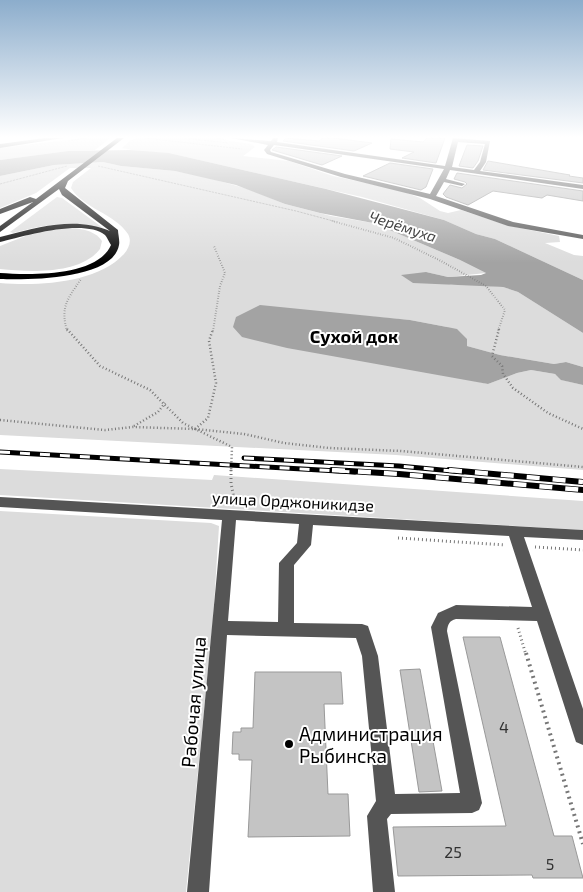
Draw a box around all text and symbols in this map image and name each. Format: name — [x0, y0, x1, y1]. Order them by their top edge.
water label: Черёмуха — [367, 207, 439, 245]
district label: Сухой док — [310, 325, 398, 347]
street label: улица Орджоникидзе — [212, 487, 374, 516]
street label: Рабочая улица — [176, 635, 211, 769]
house number: 4 — [499, 717, 509, 736]
place label: Администрация Рыбинска — [299, 722, 443, 767]
marker: Администрация Рыбинска — [283, 738, 295, 750]
house number: 25 — [444, 842, 462, 861]
house number: 5 — [546, 854, 554, 873]

